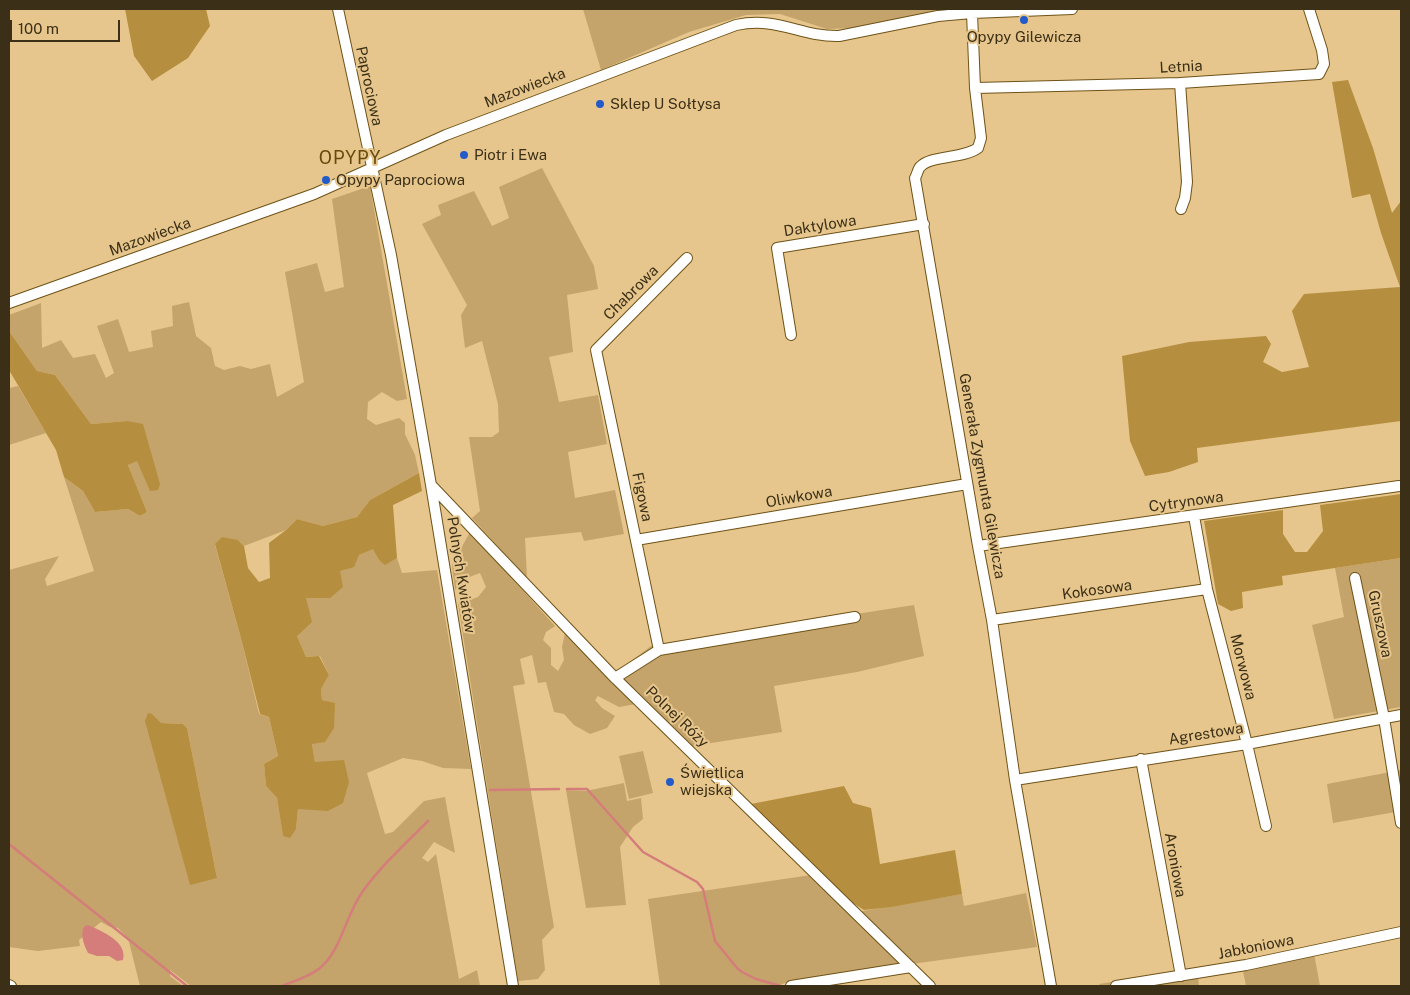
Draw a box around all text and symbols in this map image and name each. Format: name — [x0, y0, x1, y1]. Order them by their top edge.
scale bar — [12, 10, 122, 42]
marker: Opypy Gilewicza — [1018, 14, 1030, 26]
text: 100 m — [18, 20, 59, 37]
place label: Opypy Gilewicza — [967, 28, 1081, 46]
street label: Paprociowa — [352, 45, 386, 127]
street label: Letnia — [1159, 57, 1203, 77]
street label: Mazowiecka — [482, 64, 568, 112]
place label: Sklep U Sołtysa — [610, 95, 721, 113]
marker: Sklep U Sołtysa — [594, 98, 606, 110]
place label: Piotr i Ewa — [474, 146, 547, 164]
district label: OPYPY — [318, 147, 382, 169]
marker: Piotr i Ewa — [458, 149, 470, 161]
place label: Opypy Paprociowa — [336, 171, 465, 189]
marker: Opypy Paprociowa — [320, 174, 332, 186]
street label: Daktylowa — [782, 211, 858, 241]
street label: Mazowiecka — [107, 214, 193, 260]
street label: Chabrowa — [600, 262, 662, 324]
street label: Generała Zygmunta Gilewicza — [955, 372, 1009, 580]
street label: Figowa — [628, 471, 656, 523]
street label: Oliwkowa — [764, 482, 834, 512]
street label: Cytrynowa — [1148, 488, 1224, 516]
street label: Polnych Kwiatów — [443, 515, 479, 635]
street label: Kokosowa — [1061, 576, 1133, 604]
street label: Gruszowa — [1364, 589, 1396, 659]
street label: Morwowa — [1226, 632, 1260, 702]
street label: Polnej Róży — [642, 683, 712, 751]
street label: Agrestowa — [1167, 719, 1245, 749]
place label: Świetlica wiejska — [680, 764, 744, 799]
marker: Świetlica wiejska — [664, 776, 676, 788]
street label: Aroniowa — [1160, 831, 1190, 899]
street label: Jabłoniowa — [1216, 931, 1296, 963]

